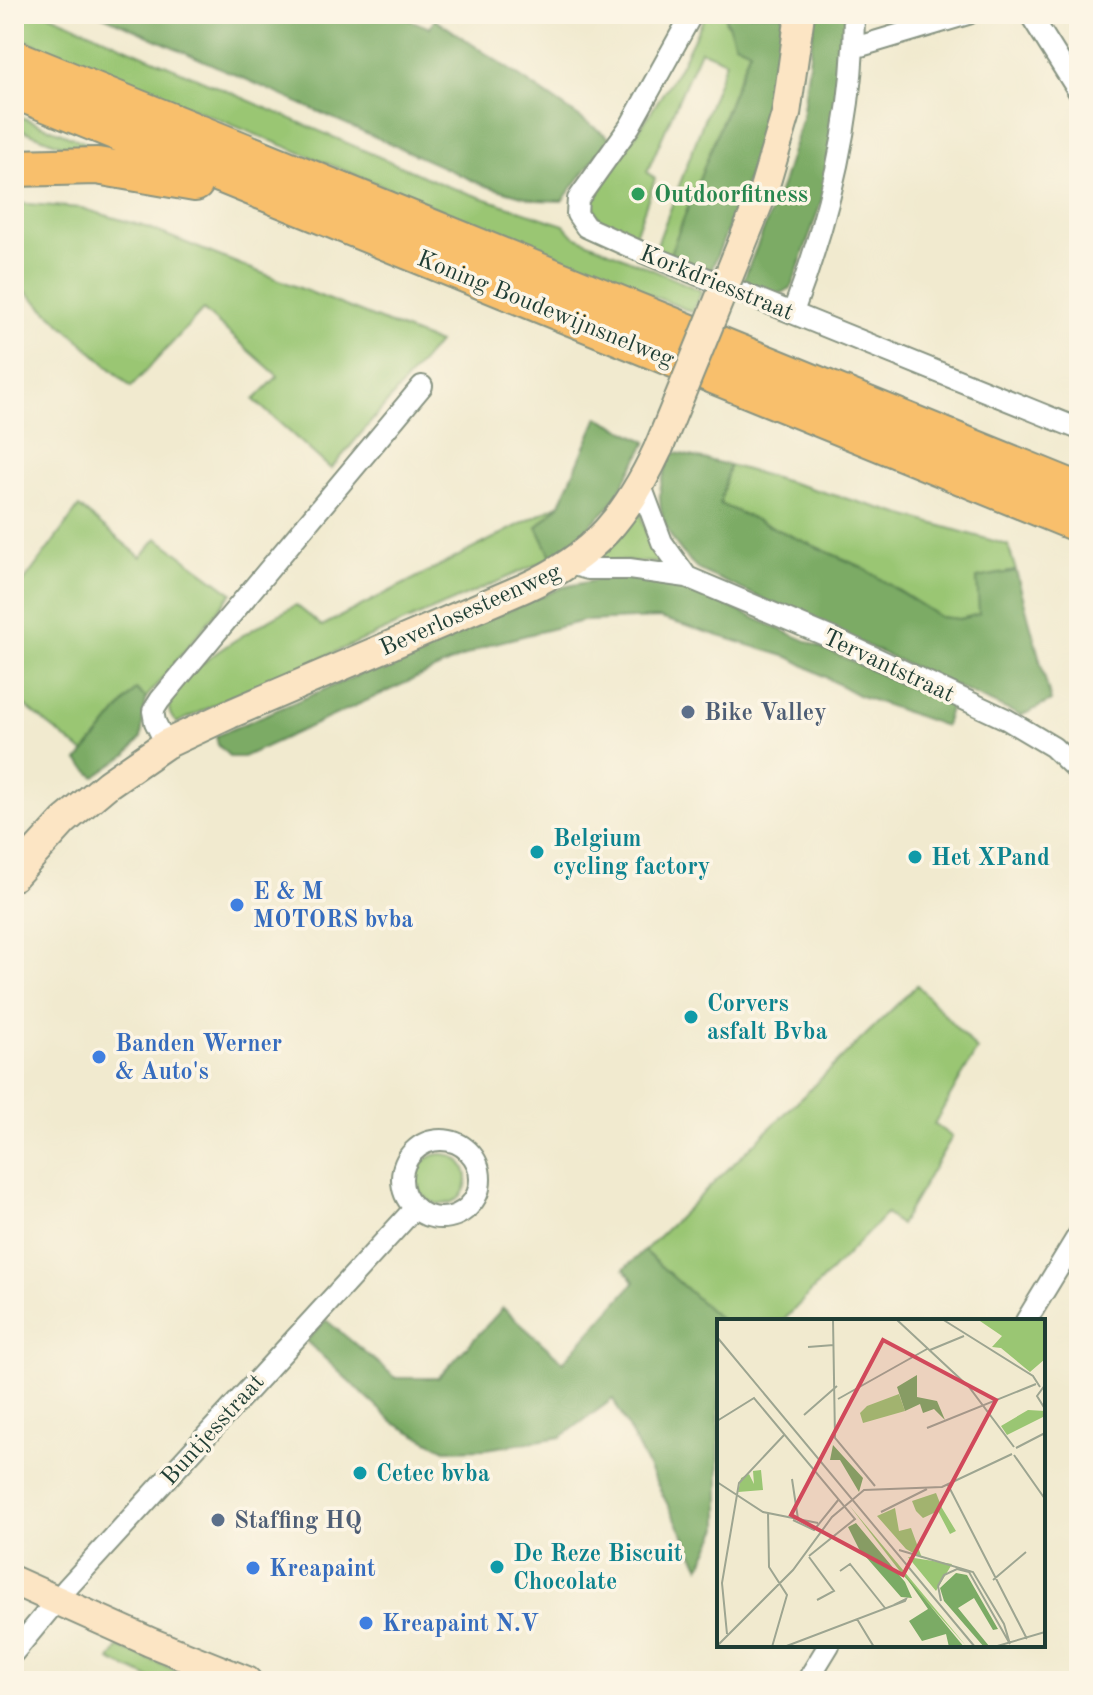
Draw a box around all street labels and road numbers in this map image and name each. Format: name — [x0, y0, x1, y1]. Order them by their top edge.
street label: Korkdriesstraat — [636, 242, 797, 326]
street label: Koning Boudewijnsnelweg — [413, 247, 677, 373]
street label: Beverlosesteenweg — [377, 560, 565, 661]
street label: Tervantstraat — [819, 626, 958, 708]
street label: Buntjesstraat — [158, 1370, 269, 1491]

